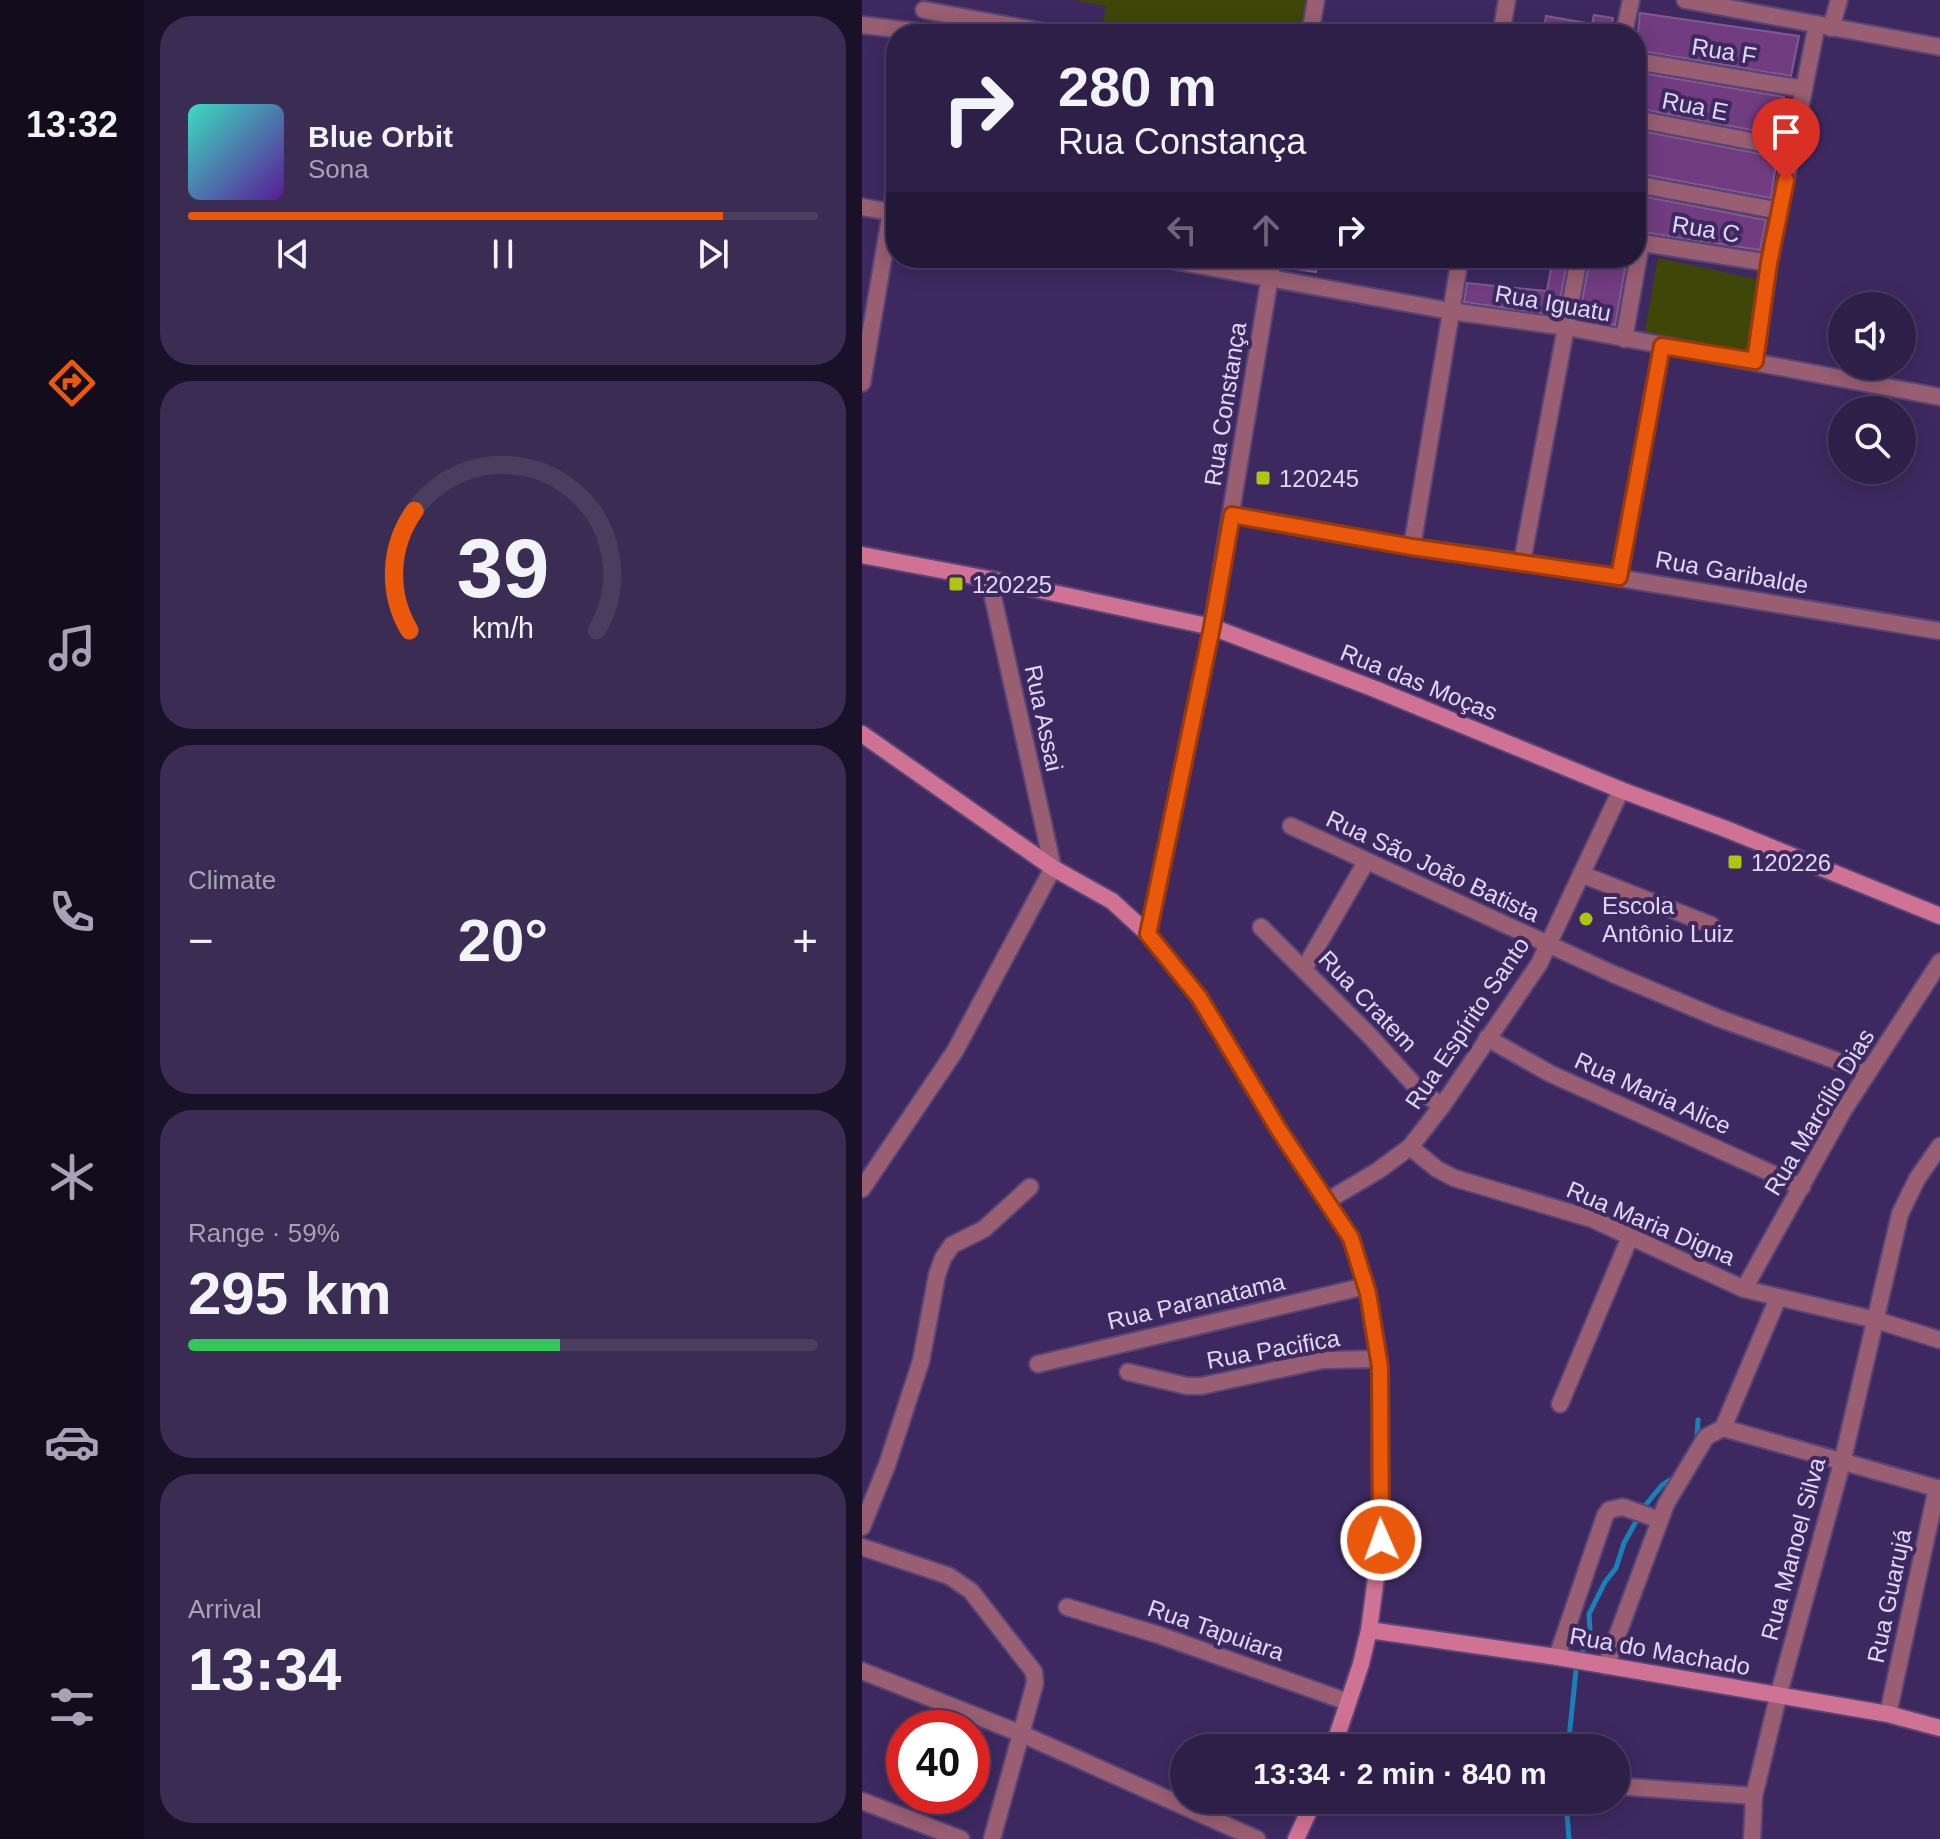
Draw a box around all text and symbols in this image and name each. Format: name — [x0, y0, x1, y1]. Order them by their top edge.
street label: Rua F — [1690, 33, 1758, 69]
text: 280 m — [1058, 55, 1217, 118]
icon: right — [926, 56, 1030, 160]
street label: Rua E — [1660, 86, 1730, 126]
pin — [1752, 98, 1820, 180]
text: 13:32 — [26, 104, 118, 145]
icon: arrive — [1764, 110, 1808, 154]
text: Blue Orbit — [308, 120, 453, 153]
text: Rua Constança — [1058, 121, 1306, 162]
text: Sona — [308, 154, 369, 184]
icon: left — [1160, 208, 1204, 252]
icon: ahead — [1244, 208, 1288, 252]
icon: right — [1328, 208, 1372, 252]
street label: Rua C — [1670, 210, 1742, 248]
icon: previous — [271, 232, 315, 276]
icon: pause — [481, 232, 525, 276]
icon: next — [691, 232, 735, 276]
street label: Rua Iguatu — [1493, 280, 1613, 326]
map controls — [1828, 292, 1916, 484]
button: sound — [1828, 292, 1916, 380]
street label: Rua Constança — [1199, 320, 1251, 488]
icon: directions — [44, 355, 100, 411]
button: search — [1828, 396, 1916, 484]
place label: 120245 — [1279, 465, 1359, 492]
marker: 120245 — [1254, 469, 1272, 487]
text: 39 — [457, 521, 549, 614]
street label: Rua Garibalde — [1653, 545, 1811, 599]
place label: 120225 — [972, 571, 1052, 598]
marker: 120225 — [947, 575, 965, 593]
text: km/h — [472, 612, 534, 644]
icon: music — [44, 620, 100, 676]
street label: Rua das Moças — [1337, 638, 1501, 726]
street label: Rua Assai — [1020, 662, 1068, 774]
street label: Rua São João Batista — [1322, 805, 1544, 928]
place label: 120226 — [1751, 849, 1831, 876]
marker: 120226 — [1726, 853, 1744, 871]
text: Climate — [188, 865, 276, 895]
icon: phone — [44, 884, 100, 940]
place label: Escola Antônio Luiz — [1602, 892, 1734, 947]
text: 20° — [458, 907, 548, 974]
marker: Escola Antônio Luiz — [1577, 910, 1595, 928]
text: − — [188, 916, 214, 965]
text: + — [792, 916, 818, 965]
street label: Rua Espírito Santo — [1399, 932, 1535, 1114]
street label: Rua Cratem — [1313, 945, 1423, 1057]
street label: Rua Marcílio Dias — [1759, 1024, 1879, 1200]
street label: Rua Maria Alice — [1571, 1046, 1735, 1140]
icon: climate — [44, 1149, 100, 1205]
street label: Rua Maria Digna — [1563, 1175, 1740, 1271]
text: Range · 59% — [188, 1218, 340, 1248]
text: 295 km — [188, 1260, 392, 1327]
street label: Rua Paranatama — [1105, 1267, 1288, 1335]
street label: Rua Pacifica — [1204, 1324, 1342, 1374]
icon: car — [44, 1414, 100, 1470]
street label: Rua Manoel Silva — [1756, 1454, 1831, 1643]
position arrow — [1339, 1498, 1423, 1582]
street label: Rua Guarujá — [1862, 1526, 1916, 1665]
text: Arrival — [188, 1594, 262, 1624]
street label: Rua Tapuiara — [1144, 1594, 1288, 1666]
street label: Rua do Machado — [1568, 1622, 1752, 1680]
text: 13:34 — [188, 1636, 341, 1703]
icon: filters — [44, 1679, 100, 1735]
speed limit sign: 40 — [886, 1710, 990, 1814]
text: 13:34 · 2 min · 840 m — [1253, 1757, 1547, 1790]

